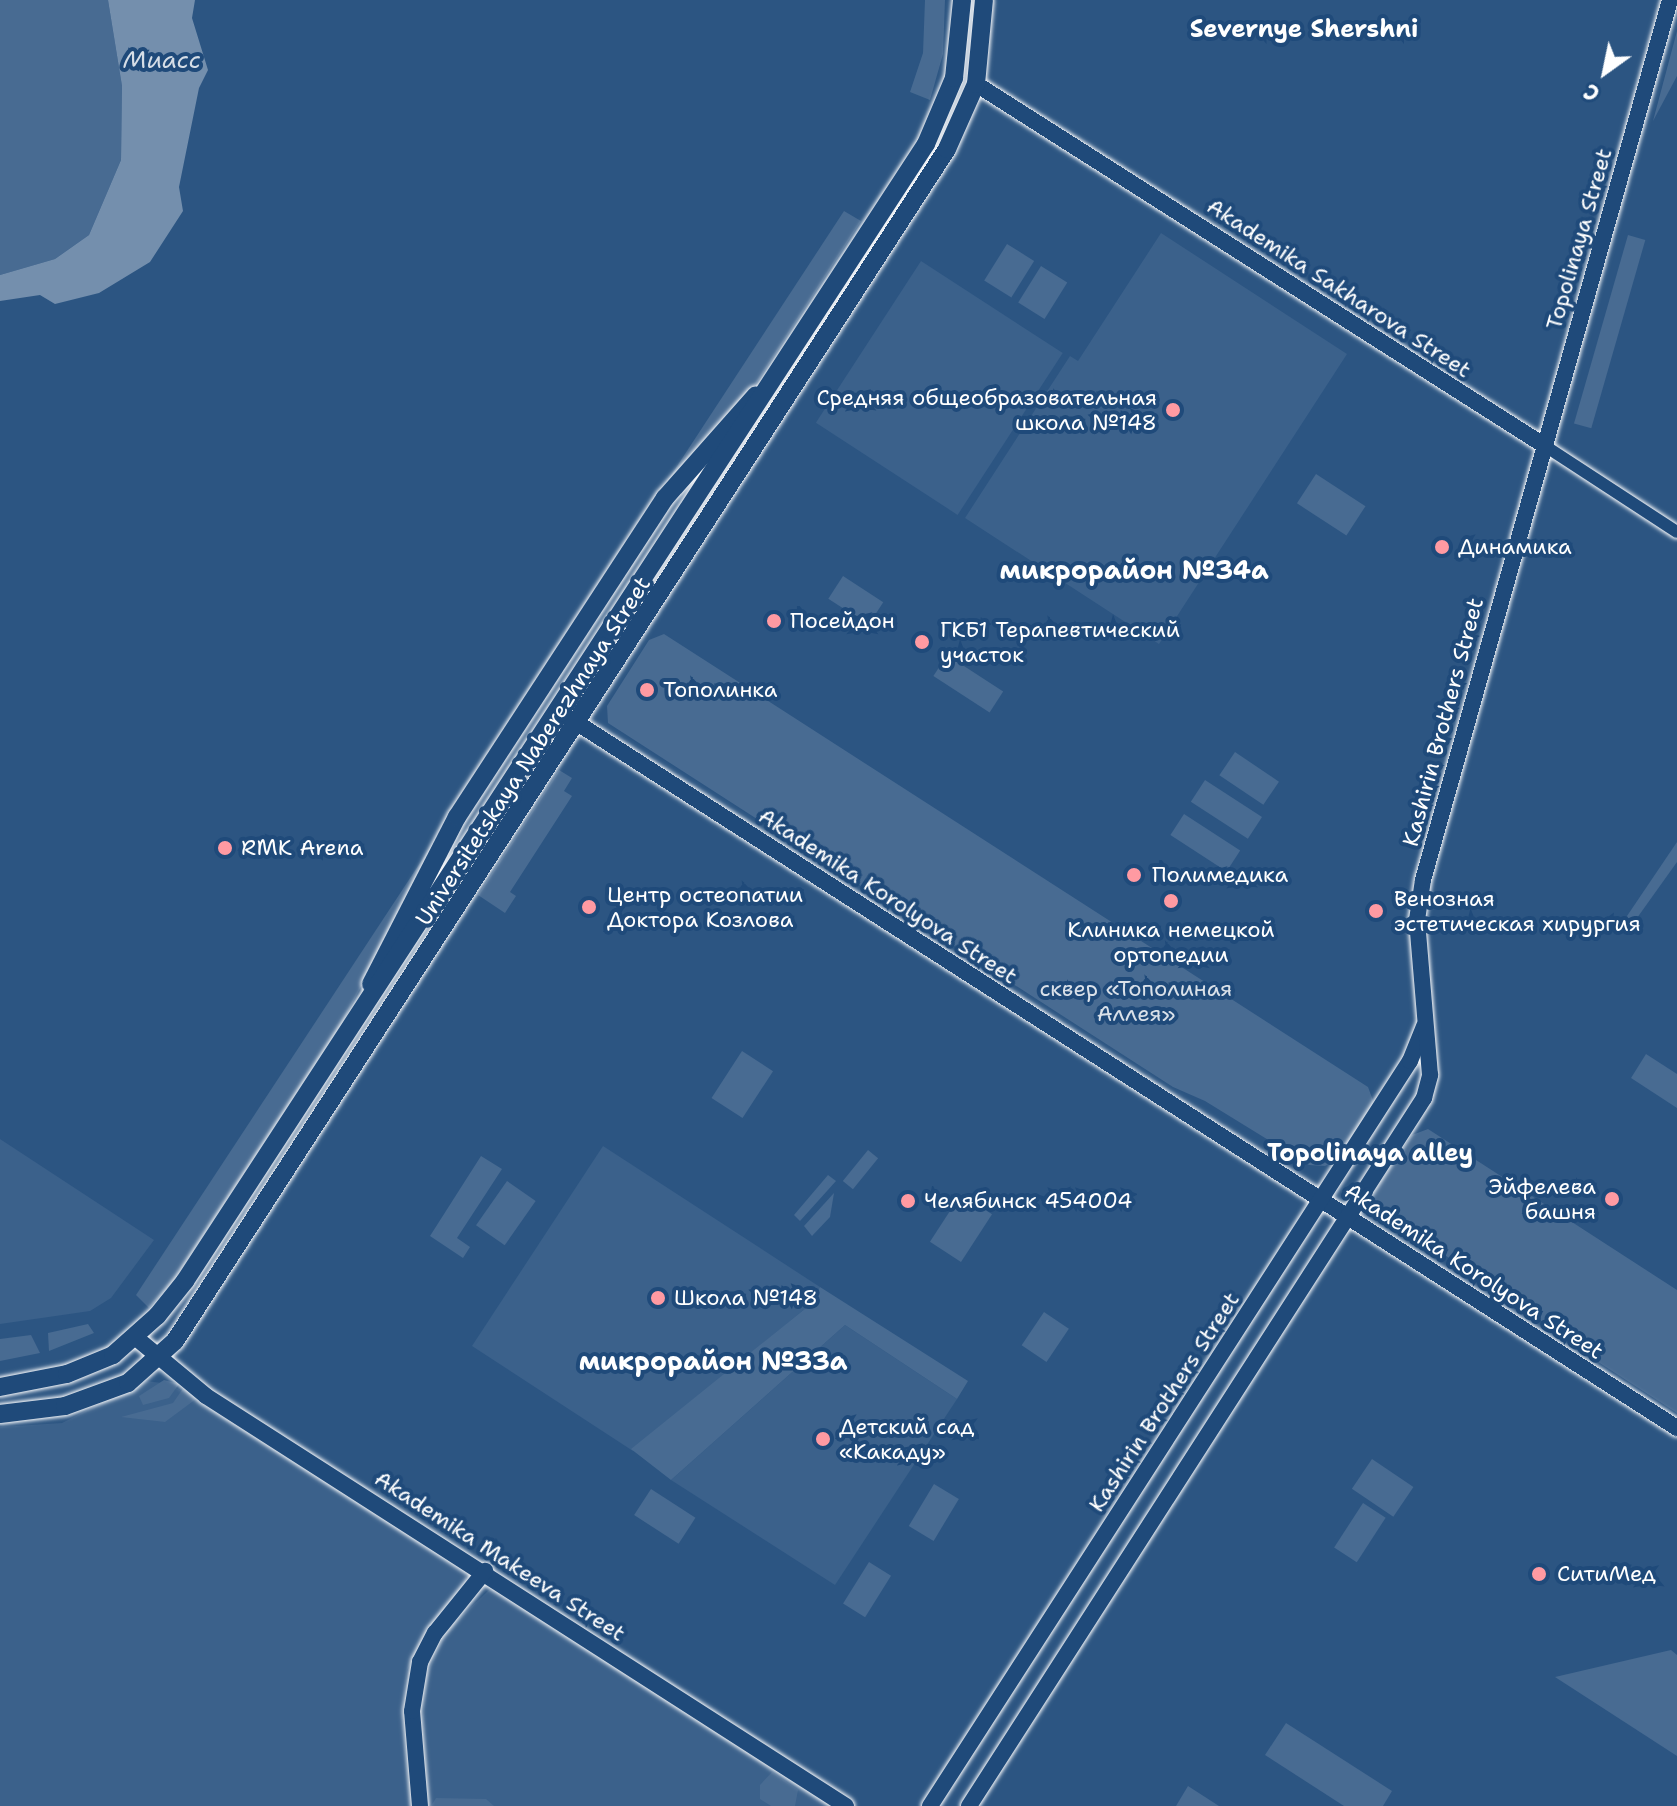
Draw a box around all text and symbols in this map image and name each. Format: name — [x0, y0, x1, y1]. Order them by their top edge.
district label: Severnye Shershni — [1190, 16, 1418, 44]
north arrow — [1565, 32, 1645, 112]
water label: Миасс — [123, 47, 201, 75]
text: С — [1578, 77, 1605, 108]
street label: Topolinaya Street — [1540, 145, 1618, 333]
street label: Akademika Sakharova Street — [1202, 193, 1476, 383]
place label: Средняя общеобразовательная школа №148 — [817, 384, 1157, 436]
marker: Средняя общеобразовательная школа №148 — [1164, 401, 1182, 419]
place label: Динамика — [1458, 534, 1572, 560]
marker: Динамика — [1433, 538, 1451, 556]
district label: микрорайон №34а — [999, 554, 1269, 586]
street label: Universitetskaya Naberezhnaya Street — [410, 571, 656, 931]
street label: Kashirin Brothers Street — [1397, 595, 1489, 849]
place label: Посейдон — [790, 608, 895, 634]
marker: Посейдон — [765, 612, 783, 630]
place label: ГКБ1 Терапевтический участок — [940, 616, 1180, 668]
marker: ГКБ1 Терапевтический участок — [911, 631, 933, 653]
place label: Тополинка — [663, 677, 777, 703]
marker: Тополинка — [638, 681, 656, 699]
street label: Akademika Korolyova Street — [754, 802, 1022, 990]
place label: RMK Arena — [241, 835, 364, 861]
marker: RMK Arena — [216, 839, 234, 857]
place label: Полимедика — [1152, 862, 1288, 888]
marker: Полимедика — [1123, 864, 1145, 886]
place label: Центр остеопатии Доктора Козлова — [607, 881, 803, 932]
place label: Венозная эстетическая хирургия — [1394, 885, 1641, 936]
marker: Клиника немецкой ортопедии — [1160, 890, 1182, 912]
marker: Центр остеопатии Доктора Козлова — [578, 896, 600, 918]
marker: Венозная эстетическая хирургия — [1365, 900, 1387, 922]
place label: Клиника немецкой ортопедии — [1067, 916, 1275, 968]
park label: сквер «Тополиная Аллея» — [1040, 975, 1232, 1026]
district label: Topolinaya alley — [1267, 1140, 1473, 1168]
place label: Эйфелева башня — [1488, 1173, 1596, 1224]
street label: Akademika Korolyova Street — [1340, 1177, 1608, 1365]
place label: Челябинск 454004 — [924, 1188, 1133, 1214]
marker: Эйфелева башня — [1603, 1190, 1621, 1208]
marker: Челябинск 454004 — [899, 1192, 917, 1210]
place label: Школа №148 — [674, 1285, 818, 1311]
street label: Kashirin Brothers Street — [1083, 1287, 1245, 1517]
marker: Школа №148 — [649, 1289, 667, 1307]
district label: микрорайон №33а — [578, 1345, 848, 1377]
place label: Детский сад «Какаду» — [839, 1413, 975, 1464]
marker: Детский сад «Какаду» — [814, 1430, 832, 1448]
street label: Akademika Makeeva Street — [370, 1465, 630, 1647]
place label: СитиМед — [1557, 1561, 1656, 1587]
marker: СитиМед — [1528, 1563, 1550, 1585]

